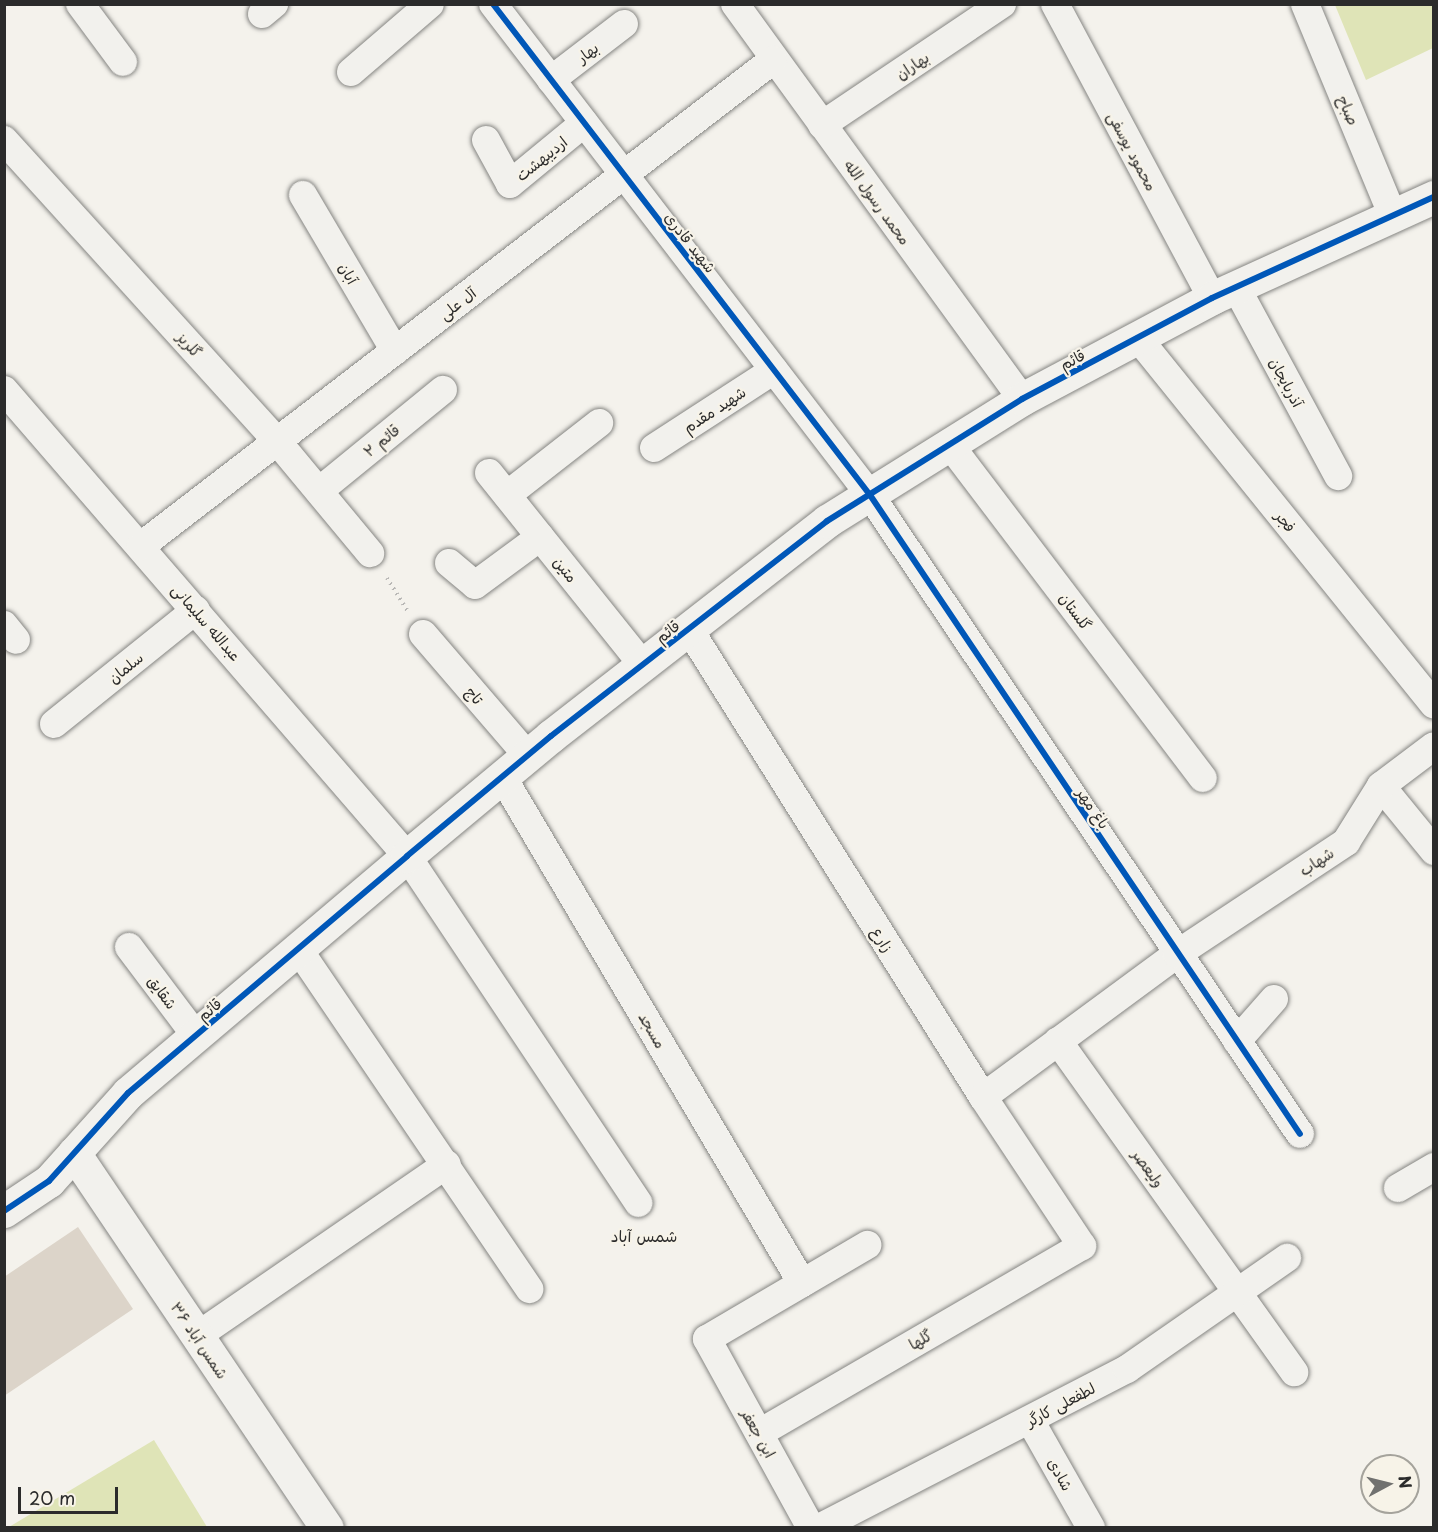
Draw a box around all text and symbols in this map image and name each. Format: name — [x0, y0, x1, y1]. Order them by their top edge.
street label: بهار — [572, 38, 602, 66]
street label: بهاران — [892, 47, 932, 83]
street label: صباح — [1335, 92, 1363, 128]
street label: محمود یوسفی — [1105, 109, 1161, 193]
street label: اردیبهشت — [512, 132, 570, 184]
street label: محمد رسول الله — [841, 156, 915, 248]
street label: شهید قادری — [662, 208, 720, 276]
street label: آبان — [336, 259, 362, 287]
street label: آل علی — [435, 283, 479, 323]
street label: گلریز — [174, 327, 206, 361]
street label: قائم — [1056, 345, 1088, 373]
street label: آذربایجان — [1267, 354, 1307, 410]
street label: شهید مقدم — [679, 382, 749, 436]
street label: قائم ۲ — [359, 420, 403, 460]
street label: فجر — [1272, 507, 1300, 535]
street label: متین — [550, 553, 582, 585]
street label: عبدالله سلیمانی — [169, 580, 245, 664]
street label: گلستان — [1056, 589, 1096, 633]
street label: قائم — [651, 616, 683, 646]
street label: سلمان — [104, 648, 146, 686]
street label: تاج — [462, 682, 488, 708]
street label: باغ مهر — [1074, 784, 1114, 832]
street label: شهاب — [1295, 843, 1337, 879]
street label: زارع — [868, 923, 898, 955]
street label: شقایق — [145, 972, 181, 1012]
street label: قائم — [193, 994, 225, 1024]
street label: مسجد — [636, 1009, 670, 1051]
street label: ولیعصر — [1129, 1146, 1169, 1190]
district label: شمس آباد — [611, 1225, 677, 1245]
street label: شمس آباد ۳۶ — [168, 1298, 232, 1382]
street label: گلها — [905, 1325, 935, 1353]
street label: لطفعلی کارگر — [1022, 1378, 1098, 1430]
street label: ابن جعفر — [738, 1405, 780, 1461]
north arrow — [1360, 1454, 1420, 1514]
street label: شادی — [1045, 1455, 1077, 1493]
text: N — [1393, 1474, 1419, 1490]
scale bar — [21, 1475, 122, 1513]
text: 20 m — [29, 1484, 75, 1511]

